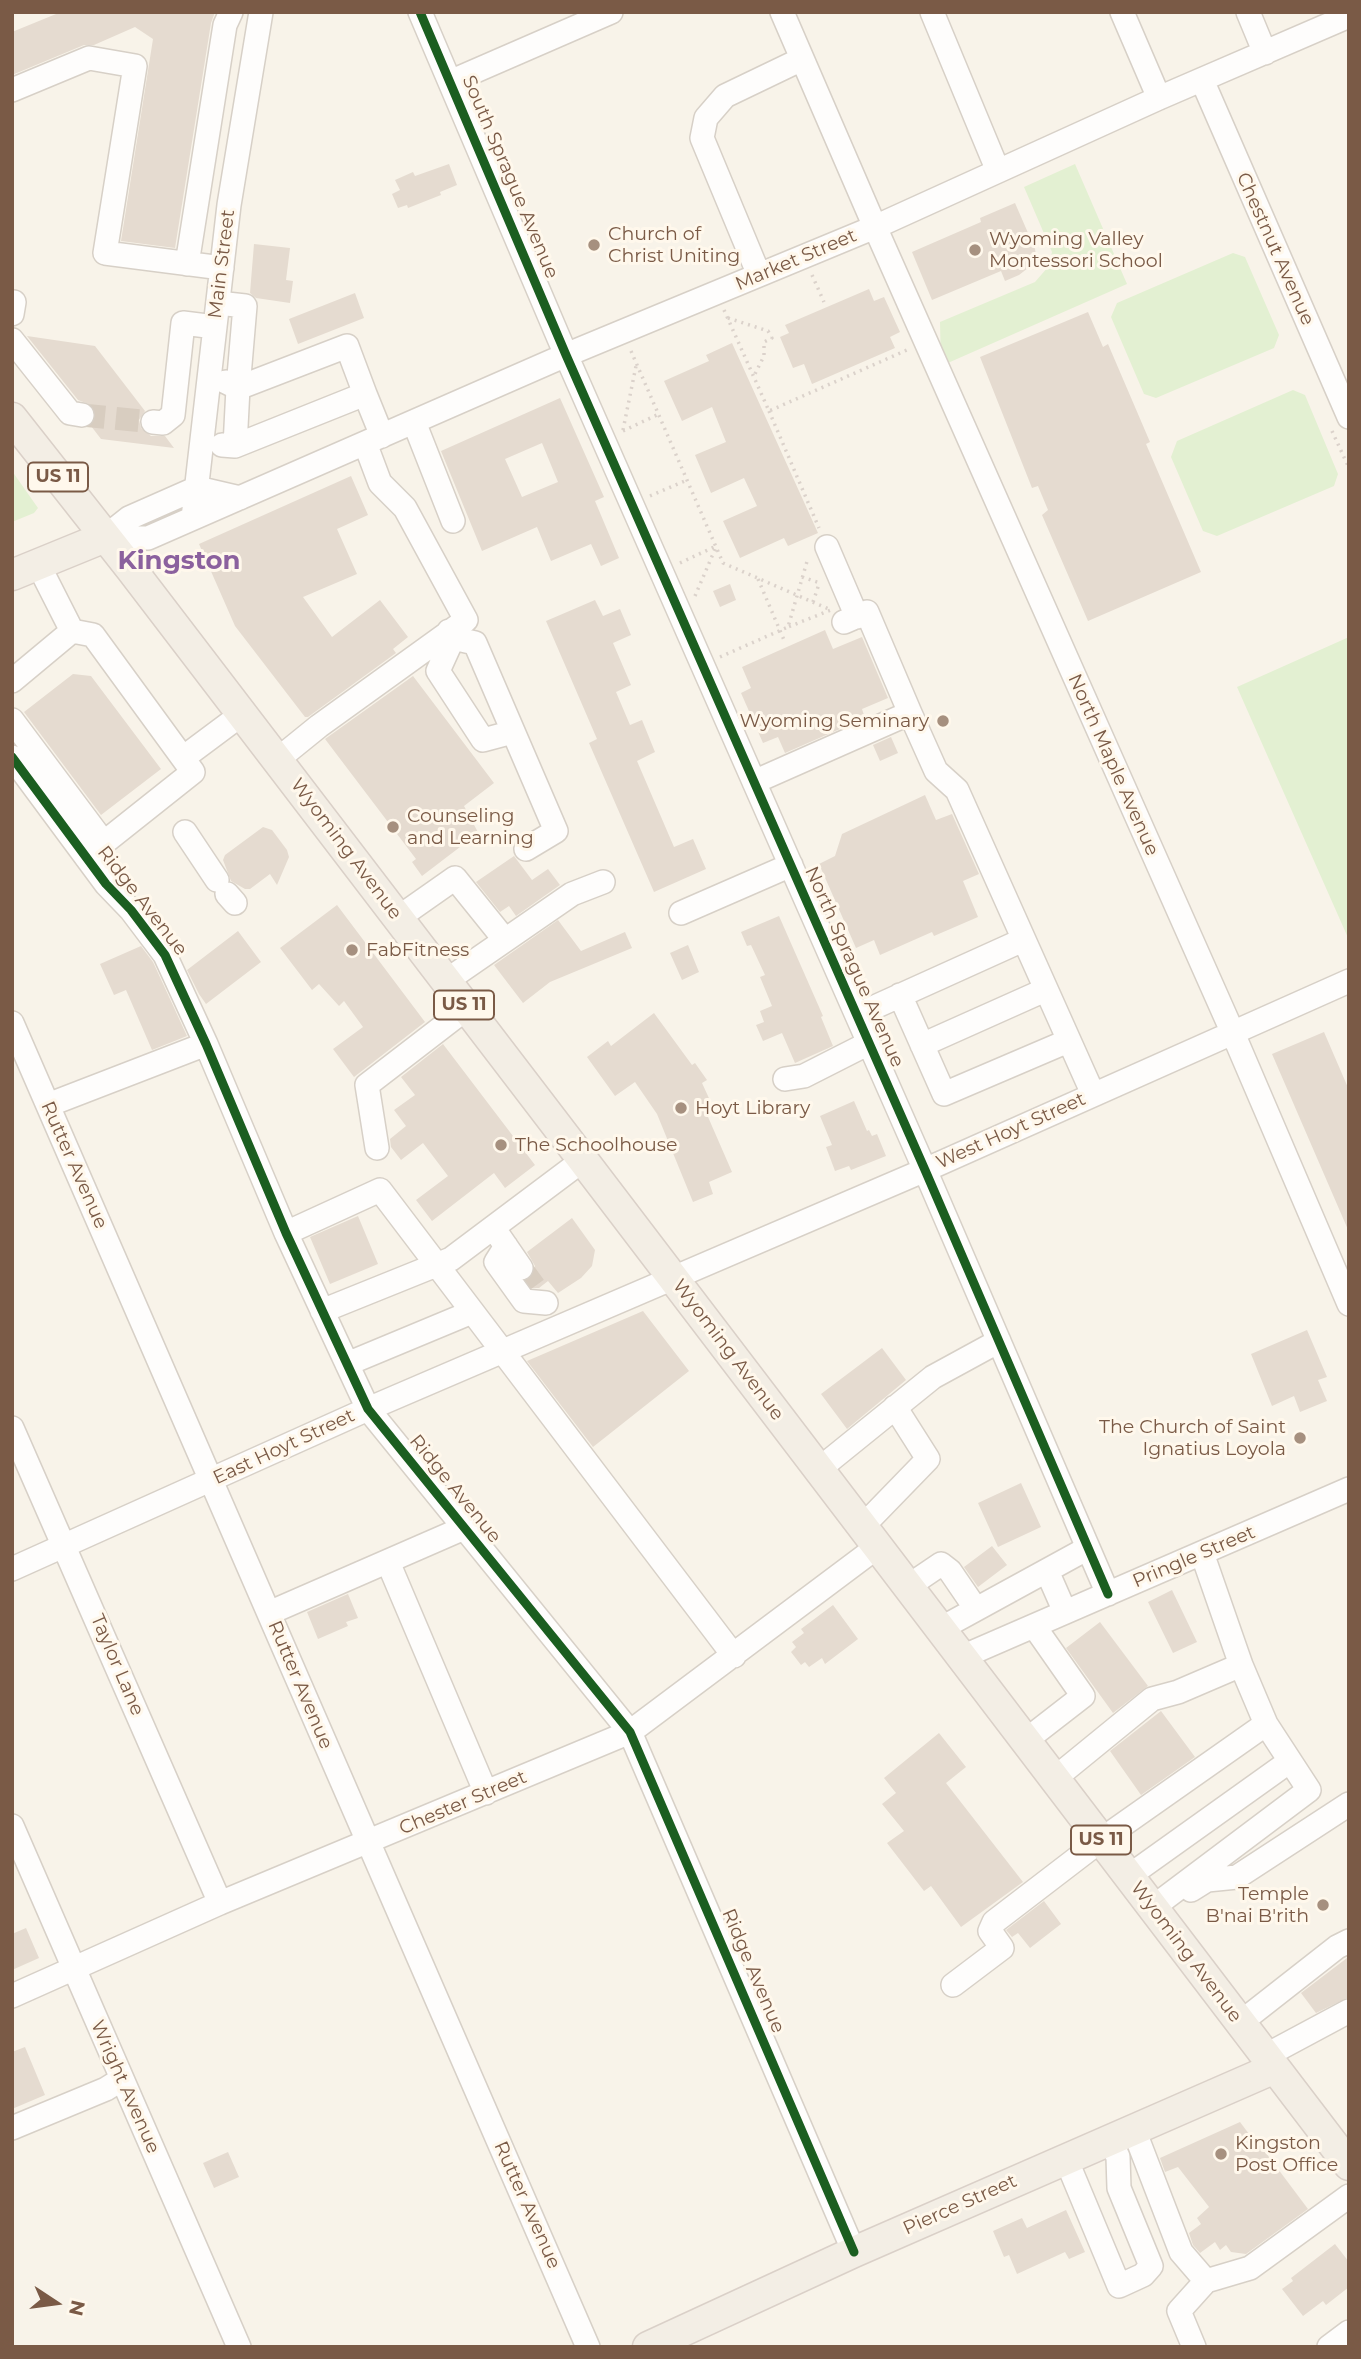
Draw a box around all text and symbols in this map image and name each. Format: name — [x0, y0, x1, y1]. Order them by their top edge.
street label: South Sprague Avenue — [457, 72, 563, 282]
street label: Chestnut Avenue — [1231, 169, 1319, 329]
street label: Main Street — [204, 208, 240, 320]
place label: Church of Christ Uniting — [608, 223, 740, 267]
street label: Market Street — [732, 224, 860, 296]
place label: Wyoming Valley Montessori School — [989, 228, 1163, 272]
marker: Church of Christ Uniting — [586, 237, 602, 253]
marker: Wyoming Valley Montessori School — [967, 242, 983, 258]
road number: US 11 — [28, 462, 88, 491]
district label: Kingston — [117, 545, 241, 577]
street label: North Maple Avenue — [1063, 671, 1163, 859]
place label: Wyoming Seminary — [740, 710, 929, 732]
marker: Wyoming Seminary — [935, 713, 951, 729]
street label: Wyoming Avenue — [285, 774, 407, 924]
place label: Counseling and Learning — [407, 805, 534, 849]
marker: Counseling and Learning — [385, 819, 401, 835]
street label: Ridge Avenue — [92, 842, 192, 960]
street label: North Sprague Avenue — [799, 863, 909, 1071]
place label: FabFitness — [366, 939, 469, 961]
marker: FabFitness — [344, 942, 360, 958]
road number: US 11 — [434, 990, 494, 1020]
street label: West Hoyt Street — [933, 1088, 1089, 1174]
place label: Hoyt Library — [695, 1097, 810, 1119]
street label: Rutter Avenue — [36, 1098, 112, 1232]
marker: Hoyt Library — [673, 1100, 689, 1116]
place label: The Schoolhouse — [515, 1134, 677, 1156]
marker: The Schoolhouse — [493, 1137, 509, 1153]
street label: Wyoming Avenue — [667, 1275, 789, 1425]
street label: East Hoyt Street — [210, 1404, 358, 1490]
place label: The Church of Saint Ignatius Loyola — [1099, 1416, 1286, 1460]
street label: Ridge Avenue — [404, 1430, 506, 1548]
marker: The Church of Saint Ignatius Loyola — [1292, 1430, 1308, 1446]
street label: Pringle Street — [1129, 1521, 1259, 1593]
street label: Taylor Lane — [85, 1611, 149, 1719]
street label: Rutter Avenue — [263, 1617, 337, 1753]
street label: Chester Street — [396, 1766, 530, 1840]
road number: US 11 — [1071, 1826, 1131, 1854]
street label: Wyoming Avenue — [1125, 1877, 1247, 2027]
place label: Temple B'nai B'rith — [1206, 1883, 1309, 1927]
marker: Temple B'nai B'rith — [1315, 1897, 1331, 1913]
street label: Ridge Avenue — [717, 1905, 789, 2037]
street label: Wright Avenue — [85, 2017, 165, 2157]
place label: Kingston Post Office — [1235, 2132, 1338, 2176]
street label: Rutter Avenue — [489, 2138, 565, 2272]
marker: Kingston Post Office — [1213, 2146, 1229, 2162]
street label: Pierce Street — [900, 2170, 1020, 2240]
north arrow — [21, 2268, 91, 2338]
text: N — [64, 2298, 90, 2318]

